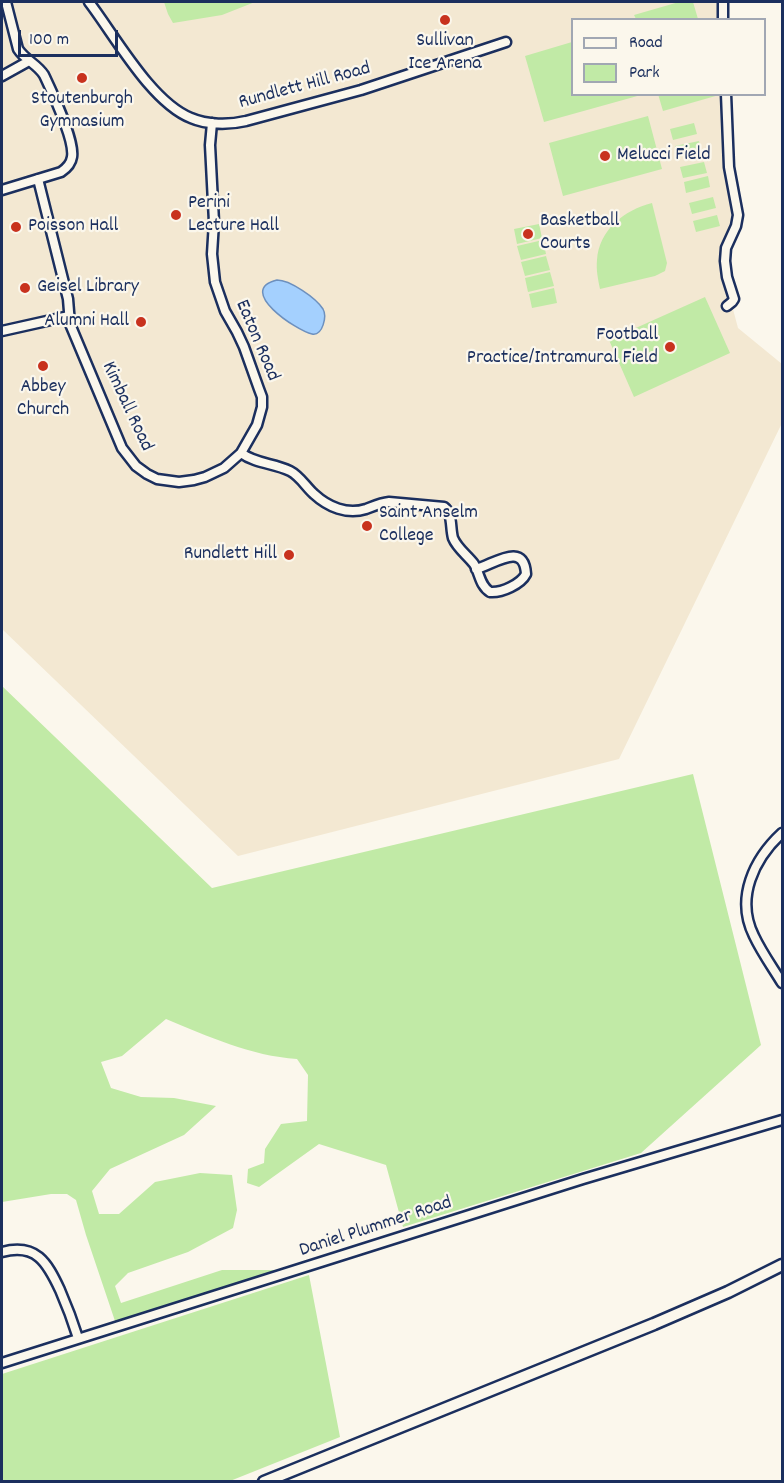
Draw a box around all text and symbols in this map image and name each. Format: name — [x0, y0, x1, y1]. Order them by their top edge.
marker: Sullivan Ice Arena — [438, 13, 452, 27]
scale bar — [21, 18, 122, 56]
legend — [571, 18, 766, 96]
text: 100 m — [29, 28, 69, 53]
place label: Sullivan Ice Arena — [408, 30, 482, 77]
text: Road — [629, 31, 663, 56]
street label: Rundlett Hill Road — [237, 58, 373, 116]
text: Park — [629, 61, 660, 86]
marker: Stoutenburgh Gymnasium — [75, 71, 89, 85]
place label: Stoutenburgh Gymnasium — [31, 88, 133, 135]
place label: Melucci Field — [617, 144, 711, 168]
marker: Melucci Field — [598, 149, 612, 163]
place label: Perini Lecture Hall — [188, 192, 279, 239]
marker: Perini Lecture Hall — [169, 208, 183, 222]
place label: Basketball Courts — [540, 210, 619, 257]
place label: Poisson Hall — [28, 215, 118, 239]
marker: Poisson Hall — [9, 220, 23, 234]
marker: Basketball Courts — [521, 227, 535, 241]
place label: Geisel Library — [37, 276, 139, 300]
marker: Geisel Library — [18, 281, 32, 295]
street label: Eaton Road — [228, 297, 284, 385]
place label: Alumni Hall — [44, 310, 129, 334]
marker: Alumni Hall — [134, 315, 148, 329]
place label: Football Practice/Intramural Field — [467, 324, 658, 371]
marker: Football Practice/Intramural Field — [663, 340, 677, 354]
street label: Kimball Road — [95, 358, 157, 456]
marker: Abbey Church — [36, 359, 50, 373]
place label: Abbey Church — [17, 376, 69, 423]
place label: Saint Anselm College — [379, 502, 478, 549]
marker: Saint Anselm College — [360, 519, 374, 533]
place label: Rundlett Hill — [184, 543, 277, 567]
marker: Rundlett Hill — [282, 548, 296, 562]
street label: Daniel Plummer Road — [297, 1192, 455, 1264]

